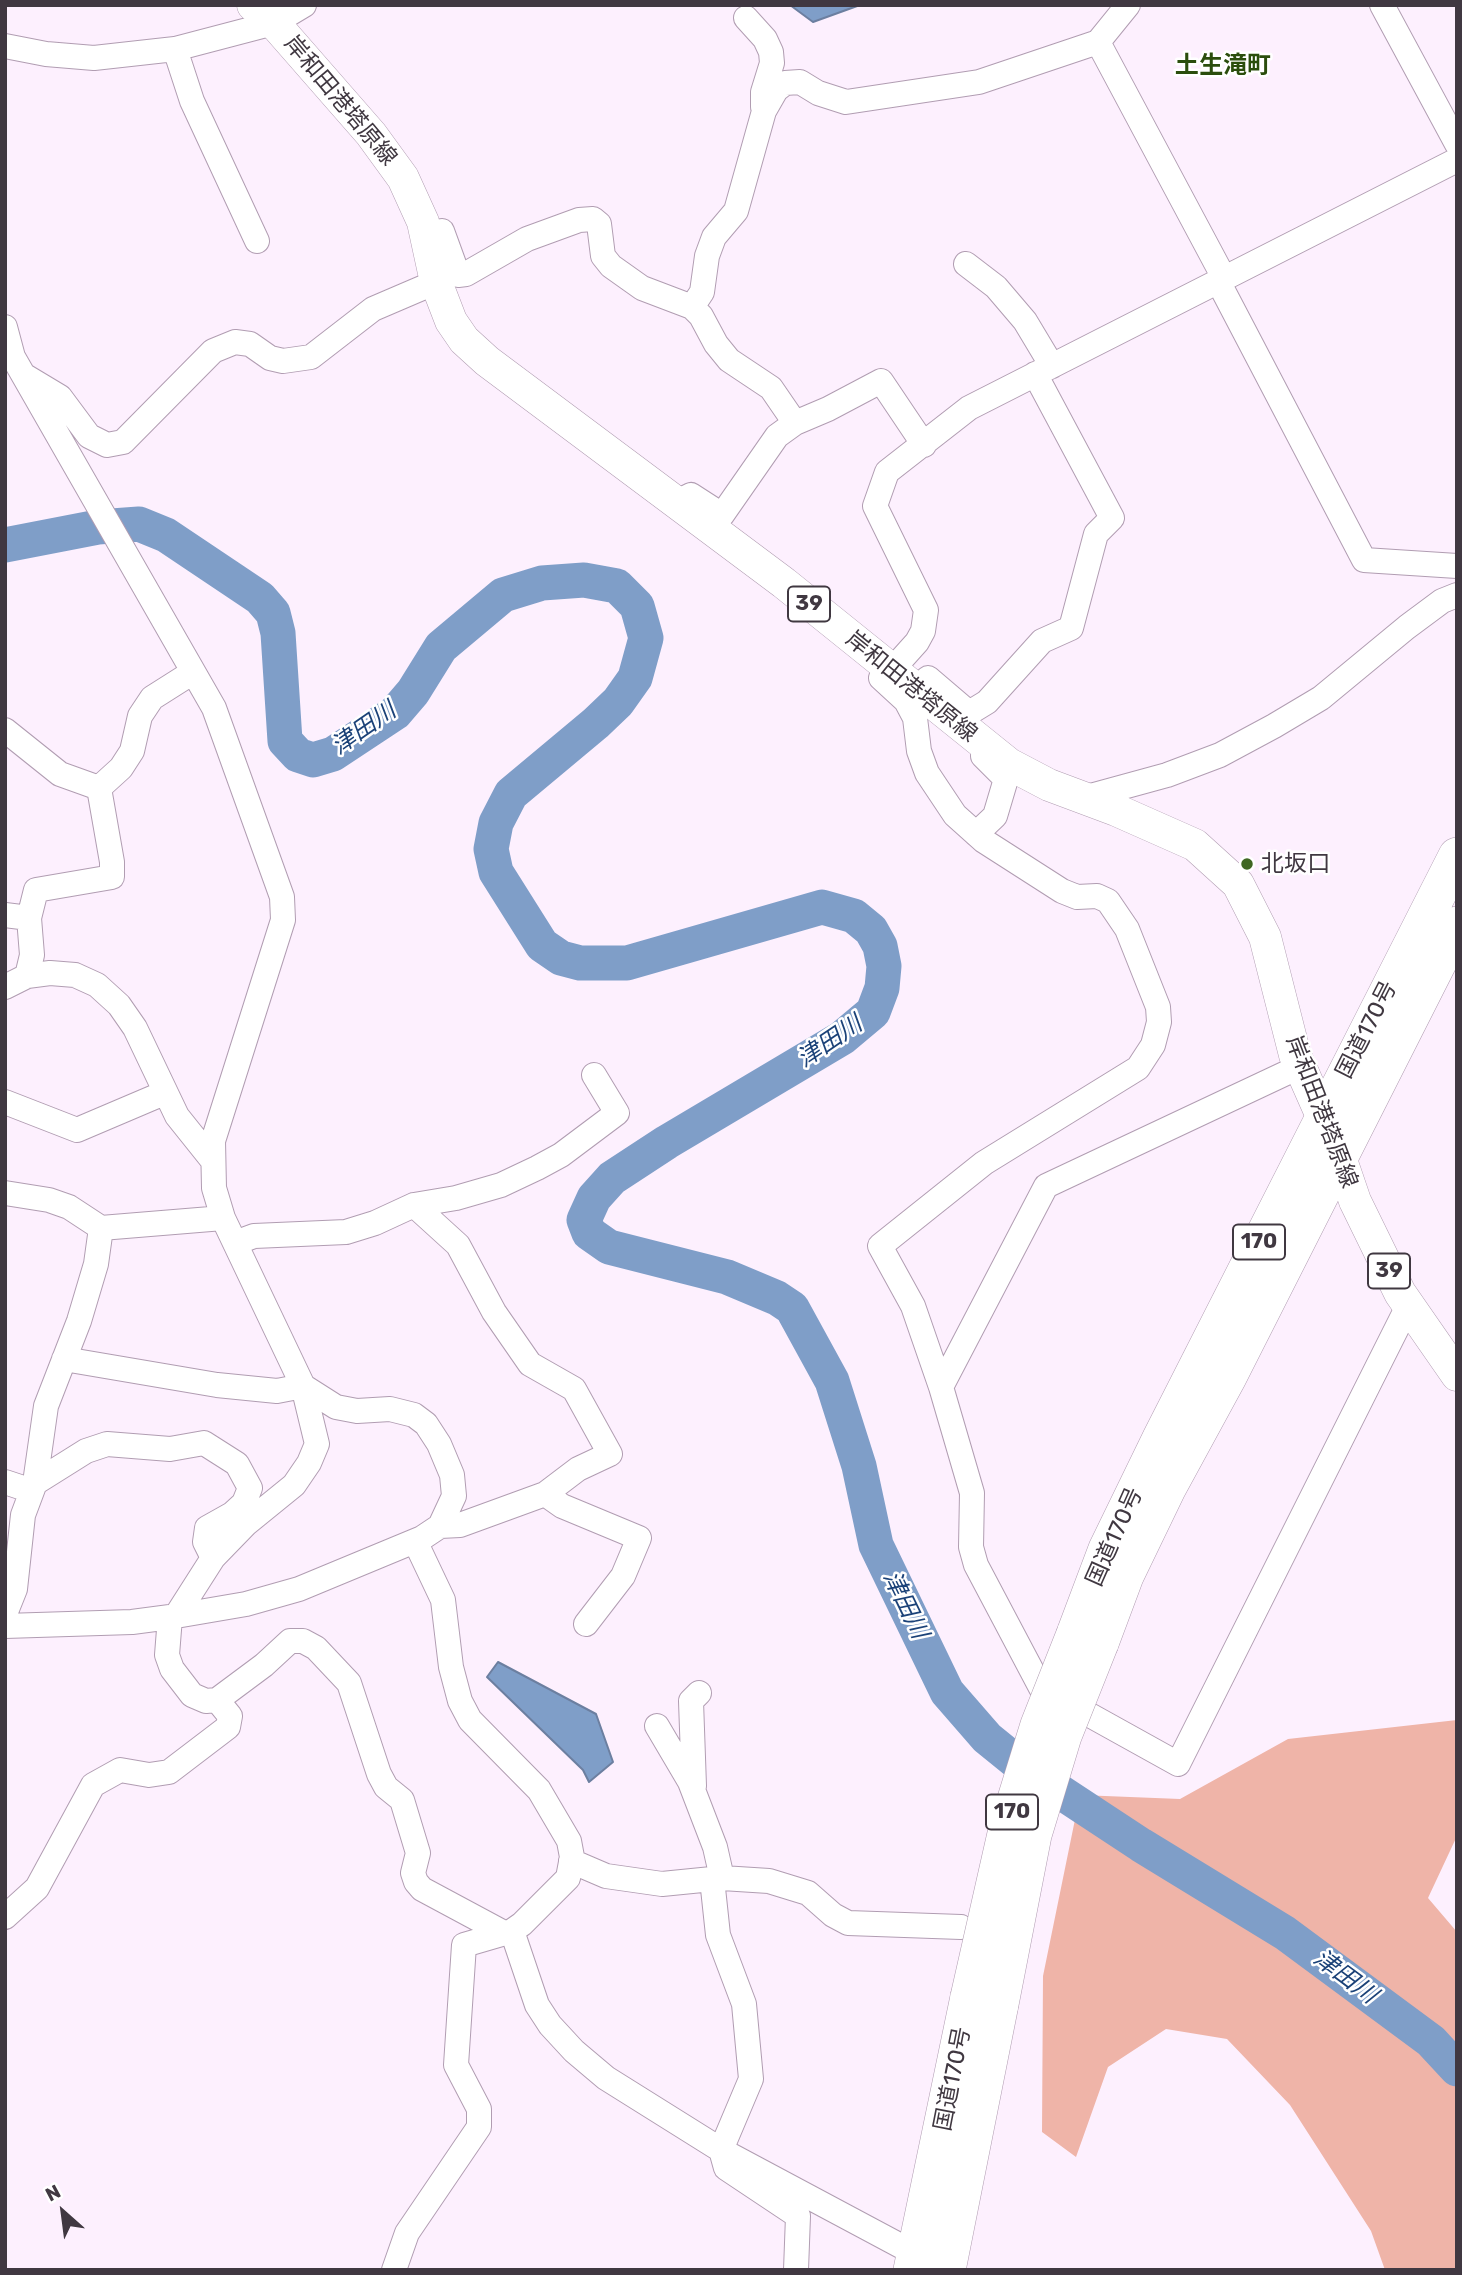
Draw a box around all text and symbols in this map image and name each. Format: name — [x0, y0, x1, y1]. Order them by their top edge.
street label: 岸和田港塔原線 — [278, 30, 402, 172]
district label: 土生滝町 — [1175, 52, 1271, 80]
road number: 39 — [788, 586, 830, 622]
street label: 岸和田港塔原線 — [840, 626, 982, 748]
water label: 津田川 — [326, 697, 402, 761]
place label: 北坂口 — [1261, 850, 1330, 878]
marker: 北坂口 — [1239, 856, 1255, 872]
street label: 国道170号 — [1331, 977, 1403, 1083]
water label: 津田川 — [792, 1010, 868, 1074]
street label: 岸和田港塔原線 — [1279, 1032, 1363, 1192]
road number: 170 — [1233, 1224, 1285, 1260]
road number: 39 — [1368, 1254, 1410, 1288]
street label: 国道170号 — [1081, 1483, 1149, 1591]
water label: 津田川 — [876, 1566, 934, 1644]
road number: 170 — [986, 1794, 1038, 1829]
water label: 津田川 — [1308, 1944, 1382, 2010]
street label: 国道170号 — [929, 2025, 977, 2133]
north arrow — [28, 2177, 98, 2247]
text: N — [41, 2180, 64, 2206]

